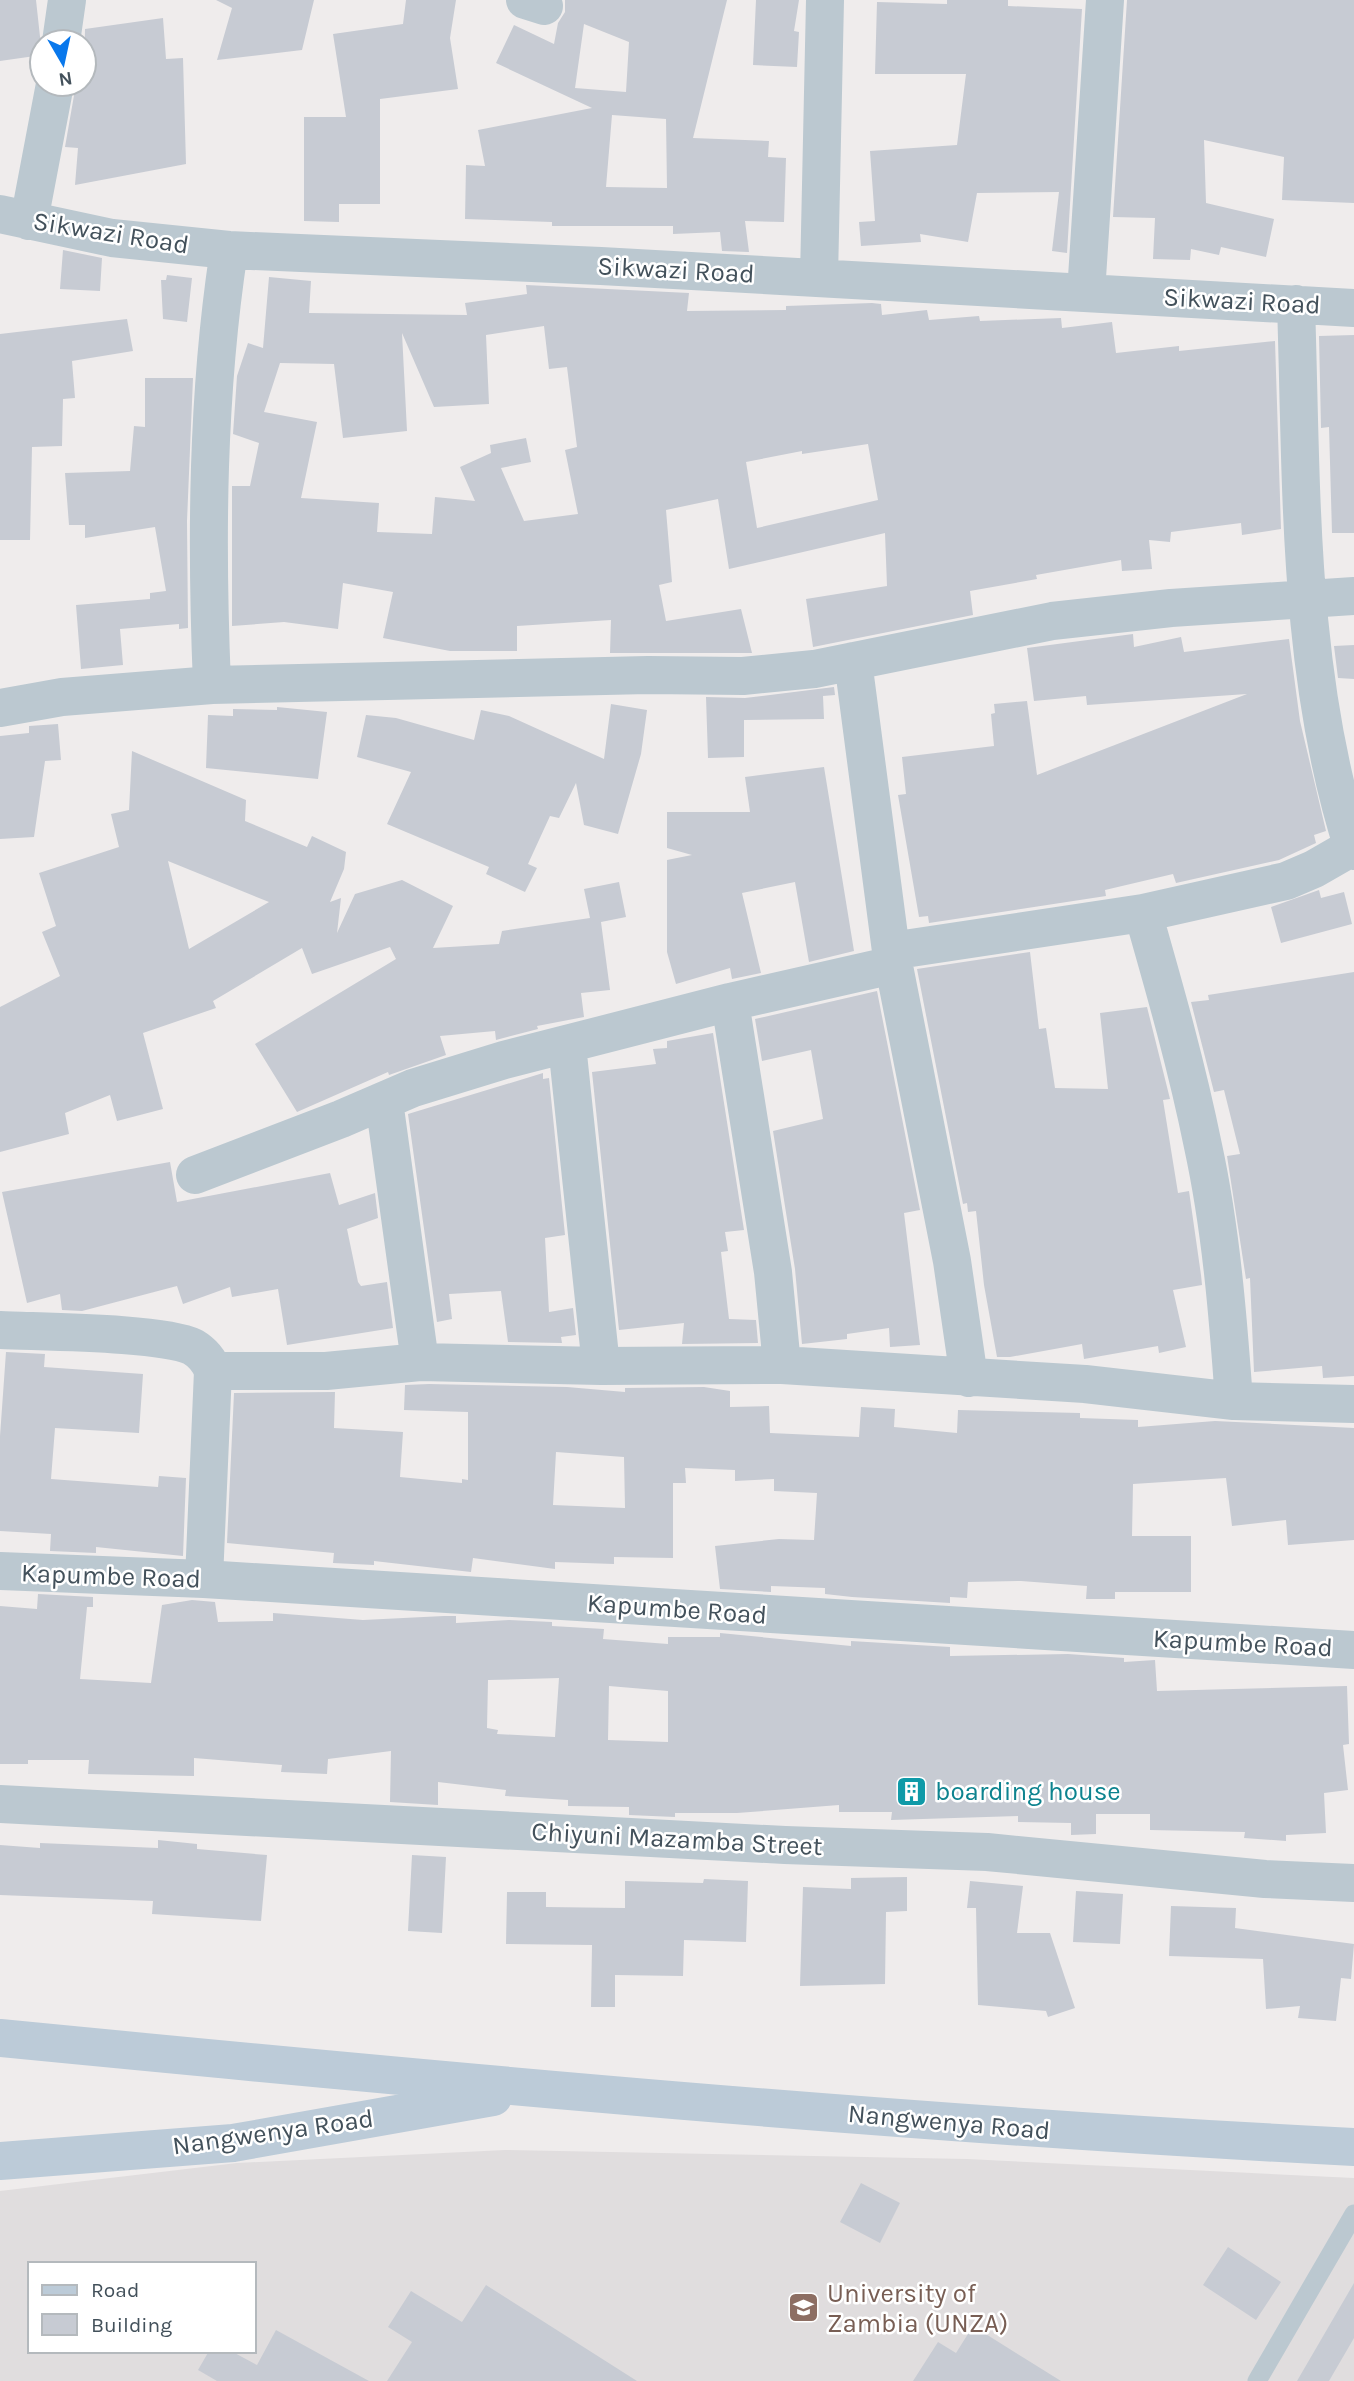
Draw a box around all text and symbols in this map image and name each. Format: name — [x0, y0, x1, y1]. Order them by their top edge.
north arrow — [28, 28, 98, 98]
text: N — [57, 67, 74, 91]
street label: Sikwazi Road — [31, 205, 191, 261]
street label: Sikwazi Road — [597, 250, 755, 290]
street label: Sikwazi Road — [1163, 281, 1321, 321]
street label: Kapumbe Road — [20, 1557, 202, 1595]
street label: Kapumbe Road — [586, 1587, 768, 1631]
street label: Kapumbe Road — [1152, 1623, 1334, 1663]
building icon: boarding house — [895, 1774, 929, 1808]
place label: boarding house — [935, 1776, 1121, 1807]
street label: Chiyuni Mazamba Street — [531, 1816, 824, 1862]
street label: Nangwenya Road — [847, 2098, 1051, 2146]
street label: Nangwenya Road — [170, 2103, 376, 2161]
legend — [28, 2262, 256, 2353]
text: Road — [91, 2278, 139, 2302]
place label: University of Zambia (UNZA) — [827, 2278, 1008, 2339]
school or university icon: University of Zambia (UNZA) — [787, 2291, 821, 2325]
text: Building — [91, 2313, 172, 2337]

